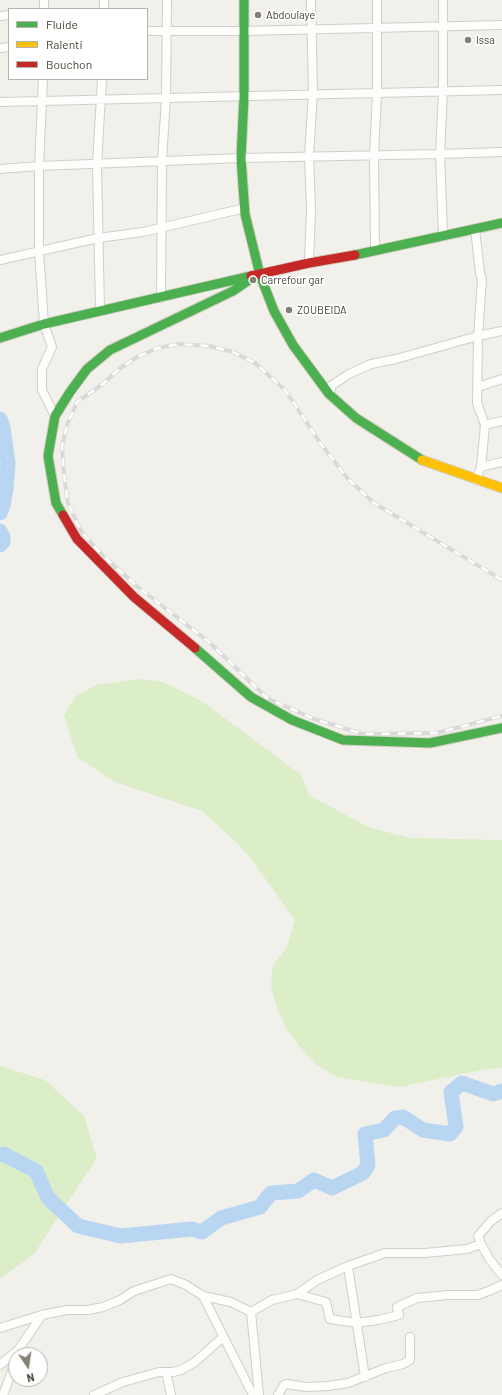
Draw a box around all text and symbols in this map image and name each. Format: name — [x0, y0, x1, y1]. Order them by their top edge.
legend — [8, 8, 148, 80]
place label: Abdoulaye — [266, 8, 315, 22]
marker: Abdoulaye — [253, 10, 263, 20]
text: Fluide — [46, 17, 78, 31]
place label: Issa — [476, 33, 495, 47]
marker: Issa — [463, 35, 473, 45]
text: Ralenti — [46, 37, 83, 51]
text: Bouchon — [46, 57, 92, 71]
place label: Carrefour gar — [261, 273, 324, 287]
marker: Carrefour gar — [248, 275, 258, 285]
place label: ZOUBEIDA — [297, 303, 347, 317]
marker: ZOUBEIDA — [284, 305, 294, 315]
north arrow — [8, 1347, 48, 1387]
text: N — [26, 1371, 36, 1385]

